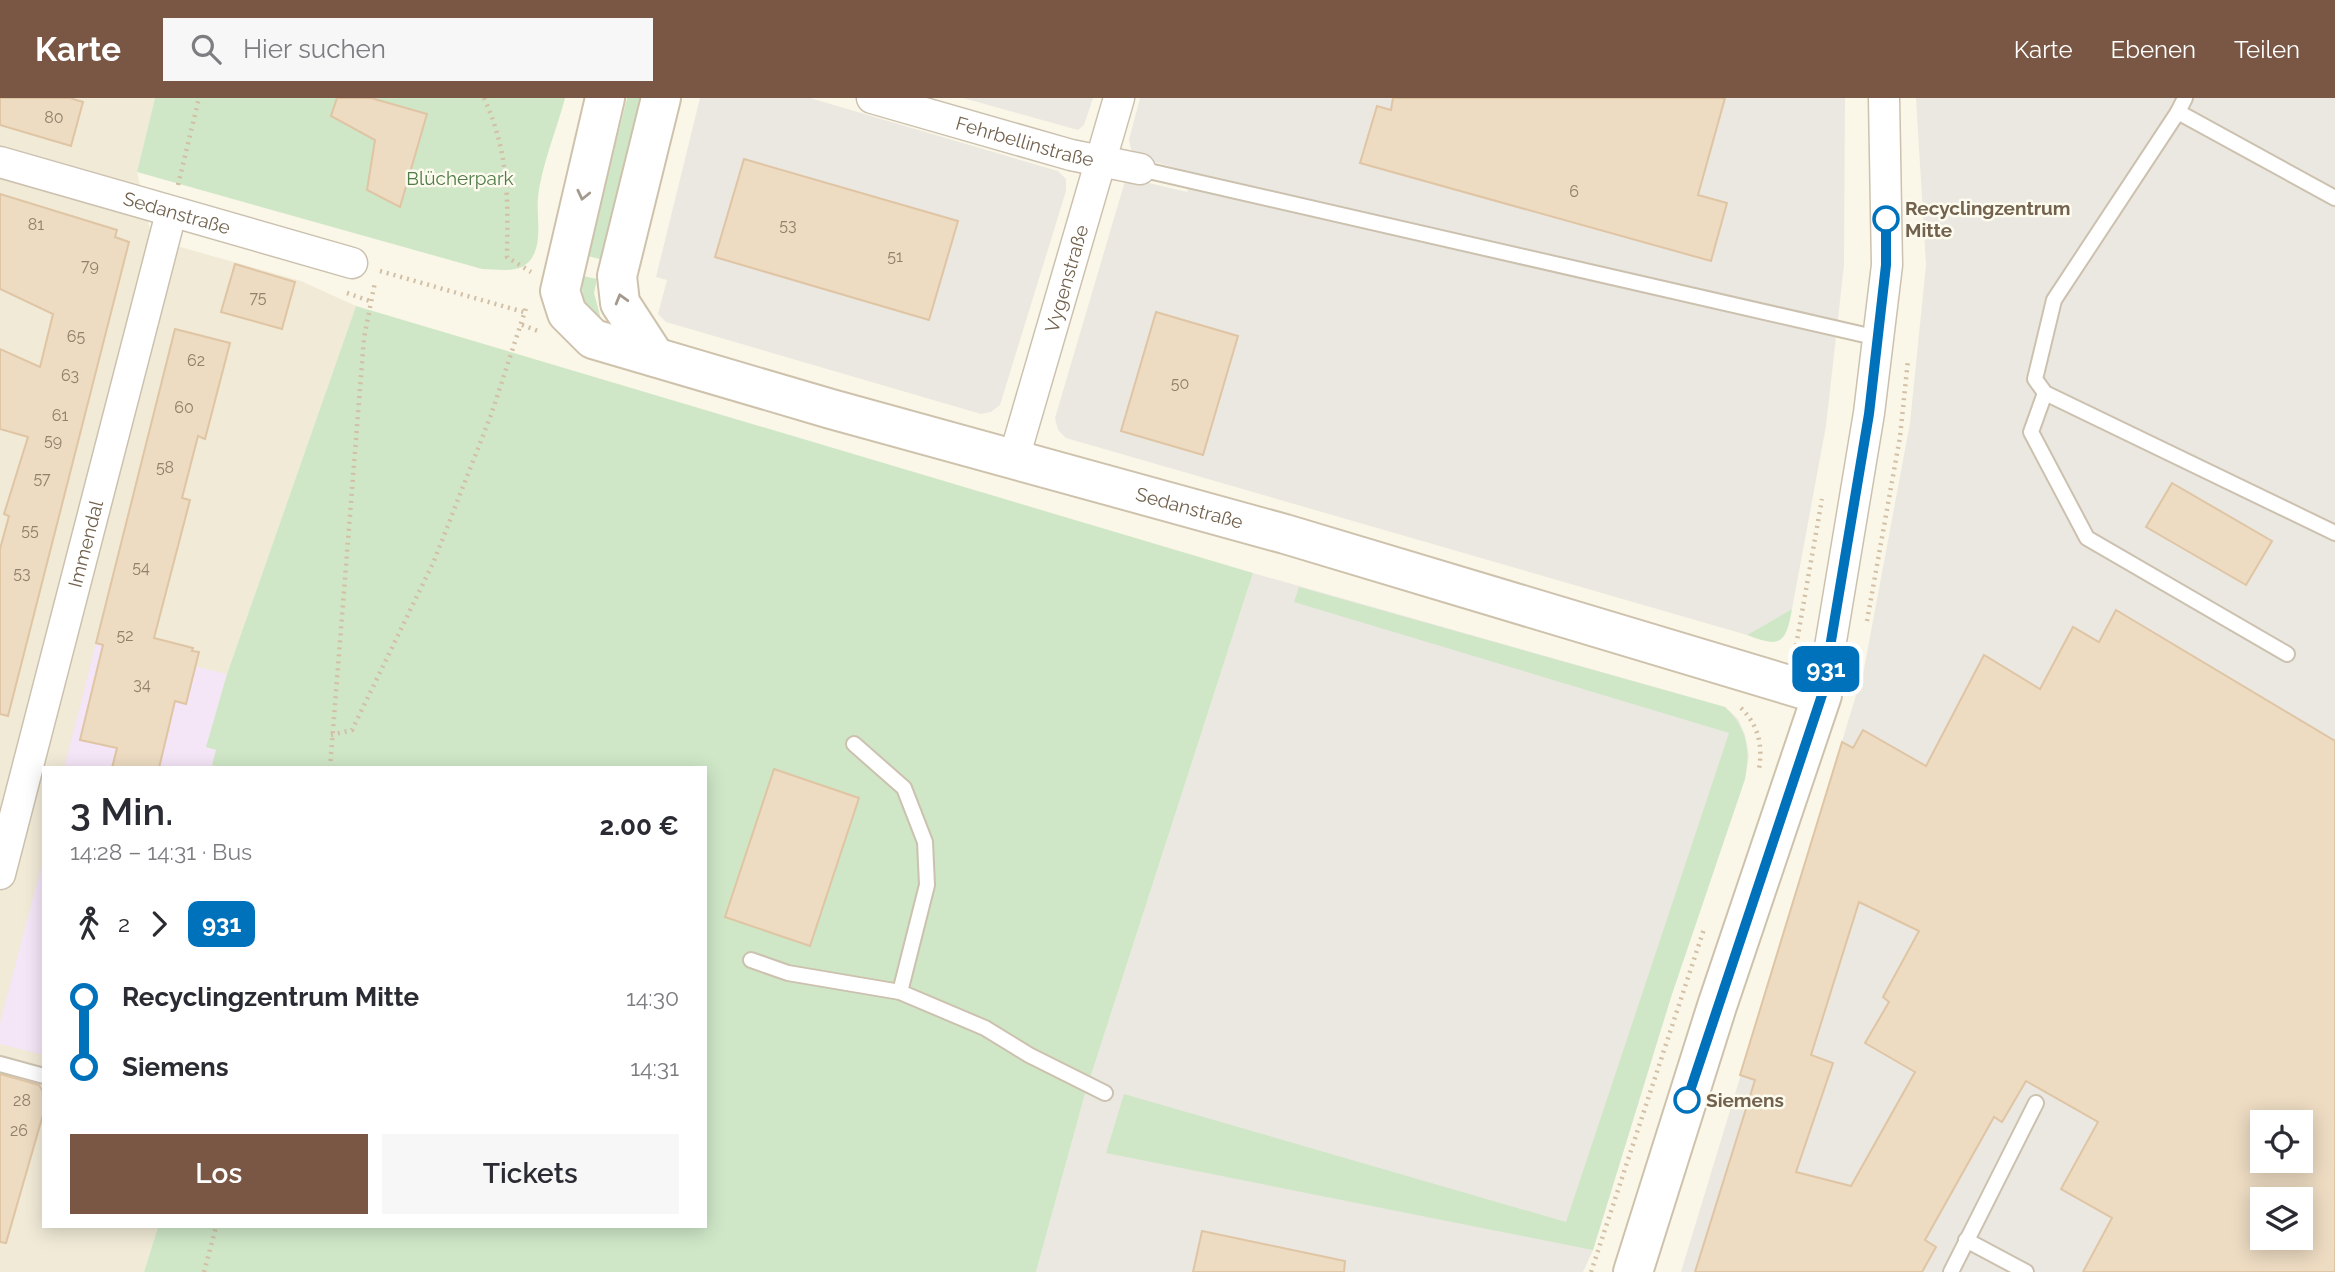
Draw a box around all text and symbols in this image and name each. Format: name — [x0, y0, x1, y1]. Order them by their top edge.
search box — [163, 18, 653, 81]
text: Karte — [35, 30, 121, 69]
icon: search — [187, 30, 225, 68]
text: Hier suchen — [243, 34, 386, 64]
text: Karte — [2014, 35, 2073, 64]
text: Ebenen — [2111, 35, 2196, 64]
text: Teilen — [2234, 35, 2300, 64]
house number: 80 — [44, 108, 64, 127]
street label: Fehrbellinstraße — [953, 112, 1096, 170]
park label: Blücherpark — [406, 167, 514, 189]
house number: 6 — [1569, 182, 1579, 201]
street label: Sedanstraße — [121, 187, 233, 239]
one-way arrow — [576, 188, 591, 200]
place label: Recyclingzentrum Mitte — [1905, 197, 2071, 241]
marker: Recyclingzentrum Mitte — [1873, 206, 1899, 232]
house number: 81 — [28, 215, 44, 234]
house number: 53 — [779, 216, 797, 235]
street label: Vygenstraße — [1040, 222, 1092, 335]
house number: 51 — [887, 247, 903, 266]
house number: 79 — [81, 256, 99, 275]
house number: 75 — [249, 288, 267, 307]
one-way arrow — [615, 293, 630, 305]
house number: 65 — [67, 327, 85, 346]
house number: 62 — [187, 351, 205, 370]
house number: 63 — [61, 366, 79, 385]
house number: 50 — [1171, 374, 1189, 393]
house number: 60 — [174, 398, 194, 417]
house number: 61 — [52, 406, 68, 425]
house number: 59 — [44, 431, 62, 450]
house number: 58 — [156, 458, 174, 477]
house number: 57 — [33, 469, 51, 488]
street label: Sedanstraße — [1134, 482, 1246, 533]
street label: Immendal — [64, 497, 107, 590]
house number: 55 — [21, 521, 39, 540]
house number: 54 — [132, 558, 150, 577]
house number: 53 — [13, 564, 31, 583]
house number: 52 — [116, 626, 134, 645]
line badge: 931 — [1786, 646, 1866, 692]
text: 931 — [1806, 654, 1846, 683]
house number: 34 — [133, 675, 151, 694]
text: 3 Min. — [70, 789, 173, 834]
text: 2.00 € — [600, 811, 679, 841]
text: 14:28 – 14:31 · Bus — [70, 838, 252, 865]
icon: walk — [70, 905, 108, 943]
icon: forward — [140, 905, 178, 943]
text: 931 — [202, 909, 241, 938]
text: 2 — [118, 910, 130, 937]
text: Recyclingzentrum Mitte — [122, 982, 419, 1012]
text: 14:30 — [626, 984, 679, 1011]
text: Siemens — [122, 1052, 228, 1082]
text: 14:31 — [630, 1054, 679, 1081]
marker: Siemens — [1674, 1087, 1700, 1113]
place label: Siemens — [1706, 1089, 1784, 1111]
house number: 28 — [13, 1091, 31, 1110]
map controls — [2250, 1110, 2313, 1250]
button: locate — [2250, 1110, 2313, 1173]
house number: 26 — [10, 1121, 28, 1140]
button: Los — [70, 1134, 368, 1214]
button: Tickets — [382, 1134, 679, 1214]
button: layers — [2250, 1187, 2313, 1250]

